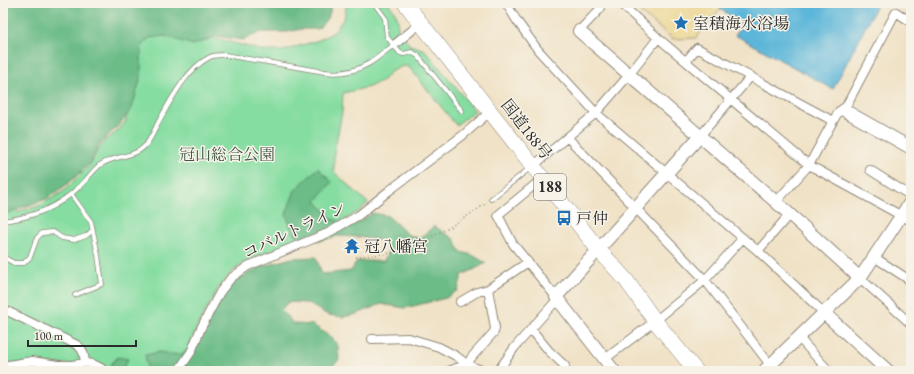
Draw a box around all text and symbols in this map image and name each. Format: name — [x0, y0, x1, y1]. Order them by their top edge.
place label: 室積海水浴場 — [693, 13, 789, 34]
place icon: 室積海水浴場 — [672, 14, 690, 32]
street label: 国道188号 — [496, 95, 557, 164]
park label: 冠山総合公園 — [179, 144, 275, 165]
road number: 188 — [534, 174, 566, 200]
street label: コバルトライン — [239, 197, 349, 264]
place label: 戸仲 — [576, 208, 608, 229]
bus stop icon: 戸仲 — [555, 209, 573, 227]
place label: 冠八幡宮 — [364, 236, 428, 257]
temple icon: 冠八幡宮 — [343, 237, 361, 255]
scale bar — [28, 322, 136, 348]
text: 100 m — [34, 328, 64, 344]

